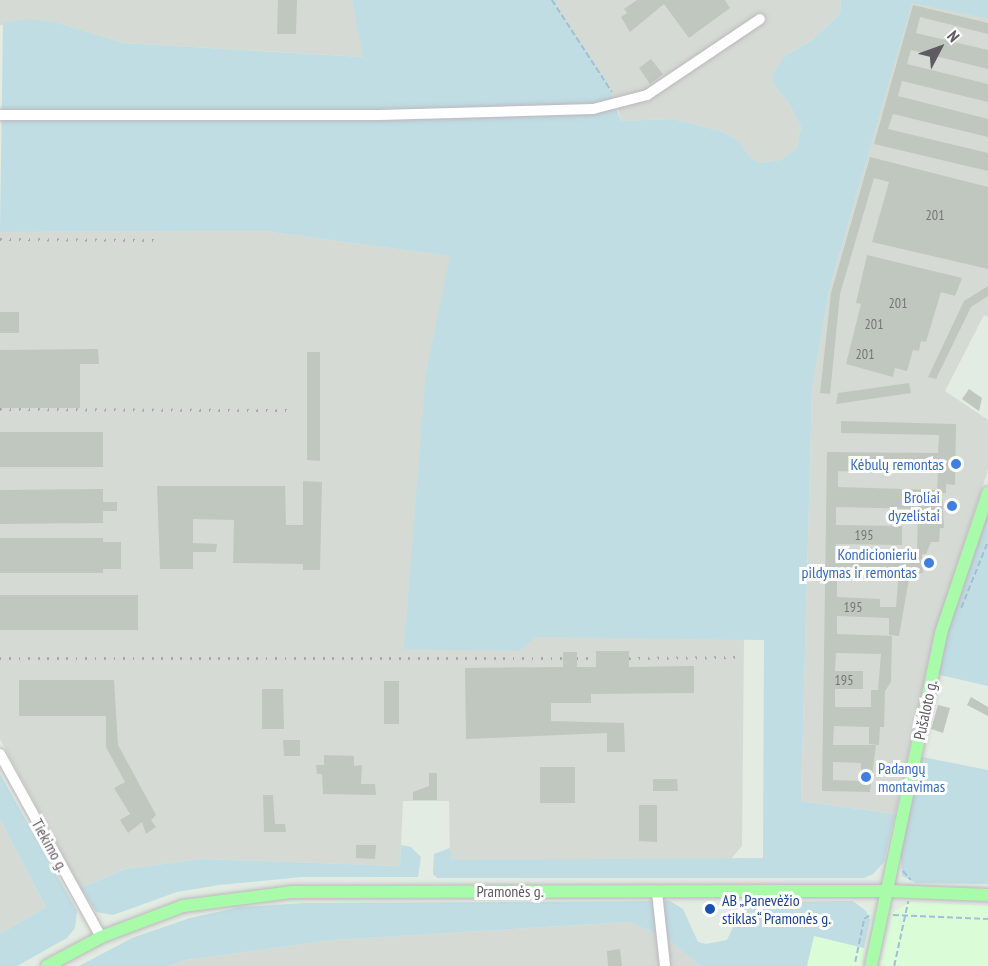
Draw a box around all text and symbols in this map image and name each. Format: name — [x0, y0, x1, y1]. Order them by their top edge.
north arrow — [910, 18, 970, 78]
text: N — [943, 26, 964, 46]
house number: 201 — [926, 207, 944, 223]
house number: 201 — [889, 295, 907, 311]
house number: 201 — [865, 316, 883, 332]
house number: 201 — [856, 346, 874, 362]
place label: Kėbulų remontas — [851, 454, 944, 474]
marker: Kėbulų remontas — [949, 457, 963, 471]
place label: Broliai dyzelistai — [888, 487, 940, 525]
marker: Broliai dyzelistai — [945, 499, 959, 513]
house number: 195 — [855, 527, 873, 543]
place label: Kondicionieriu pildymas ir remontas — [801, 544, 917, 582]
marker: Kondicionieriu pildymas ir remontas — [922, 556, 936, 570]
house number: 195 — [844, 599, 862, 615]
house number: 195 — [835, 672, 853, 688]
street label: Pušaloto g. — [909, 678, 941, 742]
place label: Padangų montavimas — [878, 758, 945, 796]
marker: Padangų montavimas — [859, 770, 873, 784]
street label: Tiekimo g. — [28, 815, 72, 875]
street label: Pramonės g. — [476, 881, 544, 901]
place label: AB „Panevėžio stiklas“ Pramonės g. — [722, 890, 832, 928]
marker: AB „Panevėžio stiklas“ Pramonės g. — [703, 902, 717, 916]

